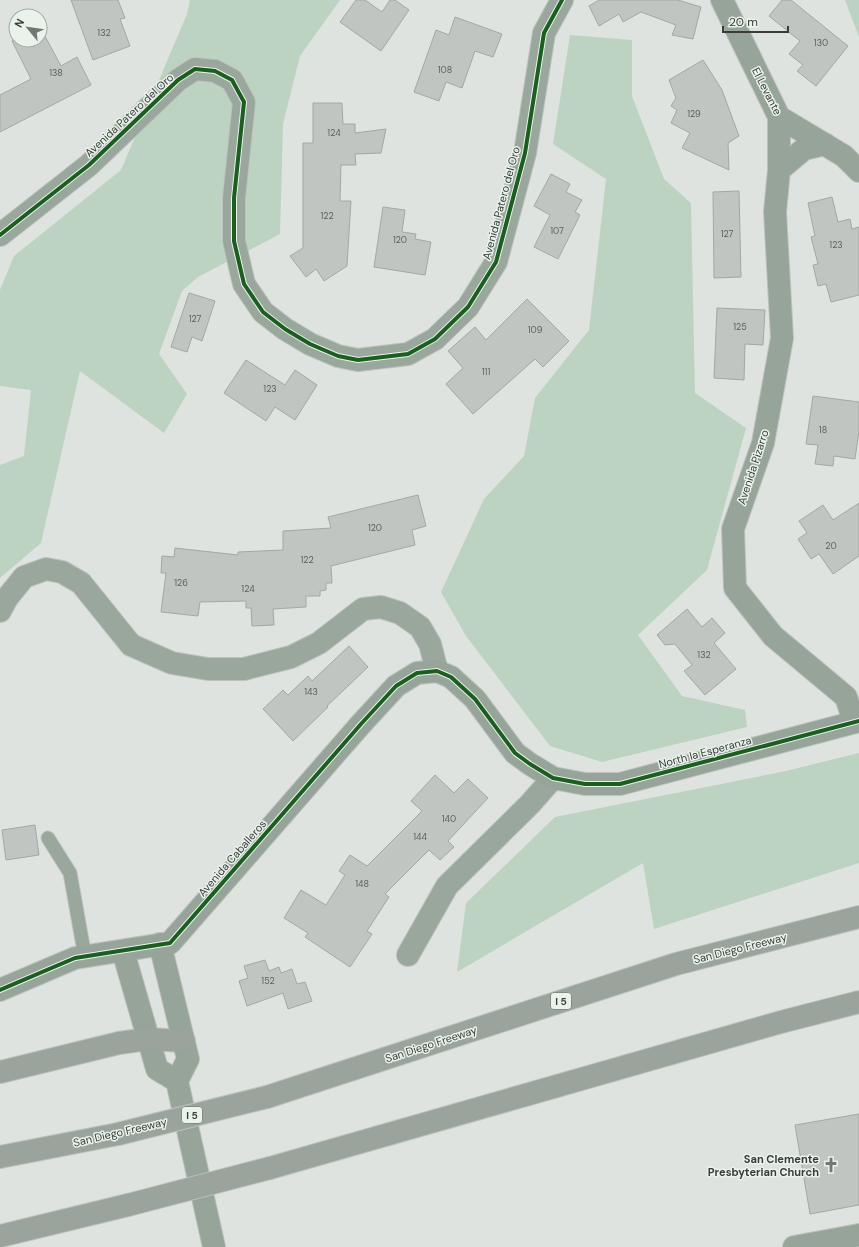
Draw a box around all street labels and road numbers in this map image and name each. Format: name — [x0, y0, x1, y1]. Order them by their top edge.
street label: El Levante — [749, 65, 785, 117]
street label: Avenida Patero del Oro — [82, 70, 176, 160]
street label: Avenida Patero del Oro — [479, 145, 523, 261]
street label: Avenida Pizarro — [734, 428, 772, 506]
street label: North la Esperanza — [657, 733, 753, 771]
street label: Avenida Caballeros — [195, 817, 269, 899]
street label: San Diego Freeway — [692, 930, 788, 966]
road number: I 5 — [551, 993, 571, 1009]
street label: San Diego Freeway — [383, 1023, 479, 1065]
road number: I 5 — [182, 1107, 202, 1123]
street label: San Diego Freeway — [72, 1114, 168, 1150]

